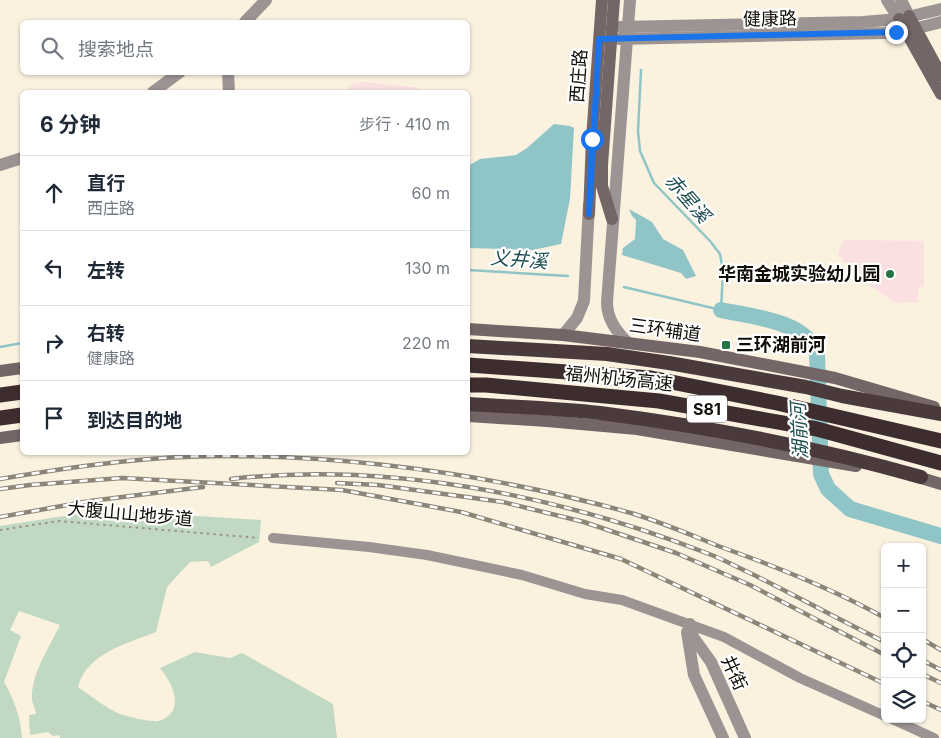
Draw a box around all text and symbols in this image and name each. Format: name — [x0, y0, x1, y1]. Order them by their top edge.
street label: 健康路 — [743, 8, 797, 29]
search box — [20, 20, 470, 75]
route end — [885, 21, 908, 44]
icon: search — [38, 34, 66, 62]
text: 搜索地点 — [78, 38, 154, 61]
street label: 西庄路 — [566, 48, 591, 104]
text: 6 分钟 — [40, 112, 101, 137]
text: 步行 · 410 m — [359, 114, 450, 134]
route start — [581, 128, 604, 151]
water label: 赤星溪 — [660, 169, 716, 229]
text: 直行 — [87, 172, 125, 195]
icon: ahead — [40, 179, 68, 207]
text: 60 m — [411, 183, 450, 203]
text: 西庄路 — [87, 198, 135, 218]
water label: 义井溪 — [490, 246, 550, 273]
icon: left — [40, 254, 68, 282]
text: 130 m — [405, 258, 450, 278]
text: 左转 — [87, 259, 125, 282]
place label: 华南金城实验幼儿园 — [718, 263, 880, 284]
marker: 华南金城实验幼儿园 — [884, 268, 896, 280]
street label: 三环辅道 — [628, 314, 702, 345]
text: 右转 — [87, 322, 125, 345]
icon: right — [40, 329, 68, 357]
text: 220 m — [402, 333, 450, 353]
place label: 三环湖前河 — [736, 334, 826, 355]
marker: 三环湖前河 — [720, 339, 732, 351]
text: 健康路 — [87, 348, 135, 368]
street label: 福州机场高速 — [564, 362, 674, 395]
road number: S81 — [687, 396, 727, 422]
water label: 湖前河 — [786, 398, 812, 460]
icon: arrive — [40, 404, 68, 432]
text: 到达目的地 — [87, 409, 182, 432]
street label: 大腹山山地步道 — [66, 498, 194, 529]
map controls — [881, 543, 926, 723]
button: + — [881, 543, 926, 588]
button: − — [881, 588, 926, 633]
button: locate — [881, 633, 926, 678]
street label: 井街 — [717, 652, 752, 694]
button: layers — [881, 678, 926, 723]

